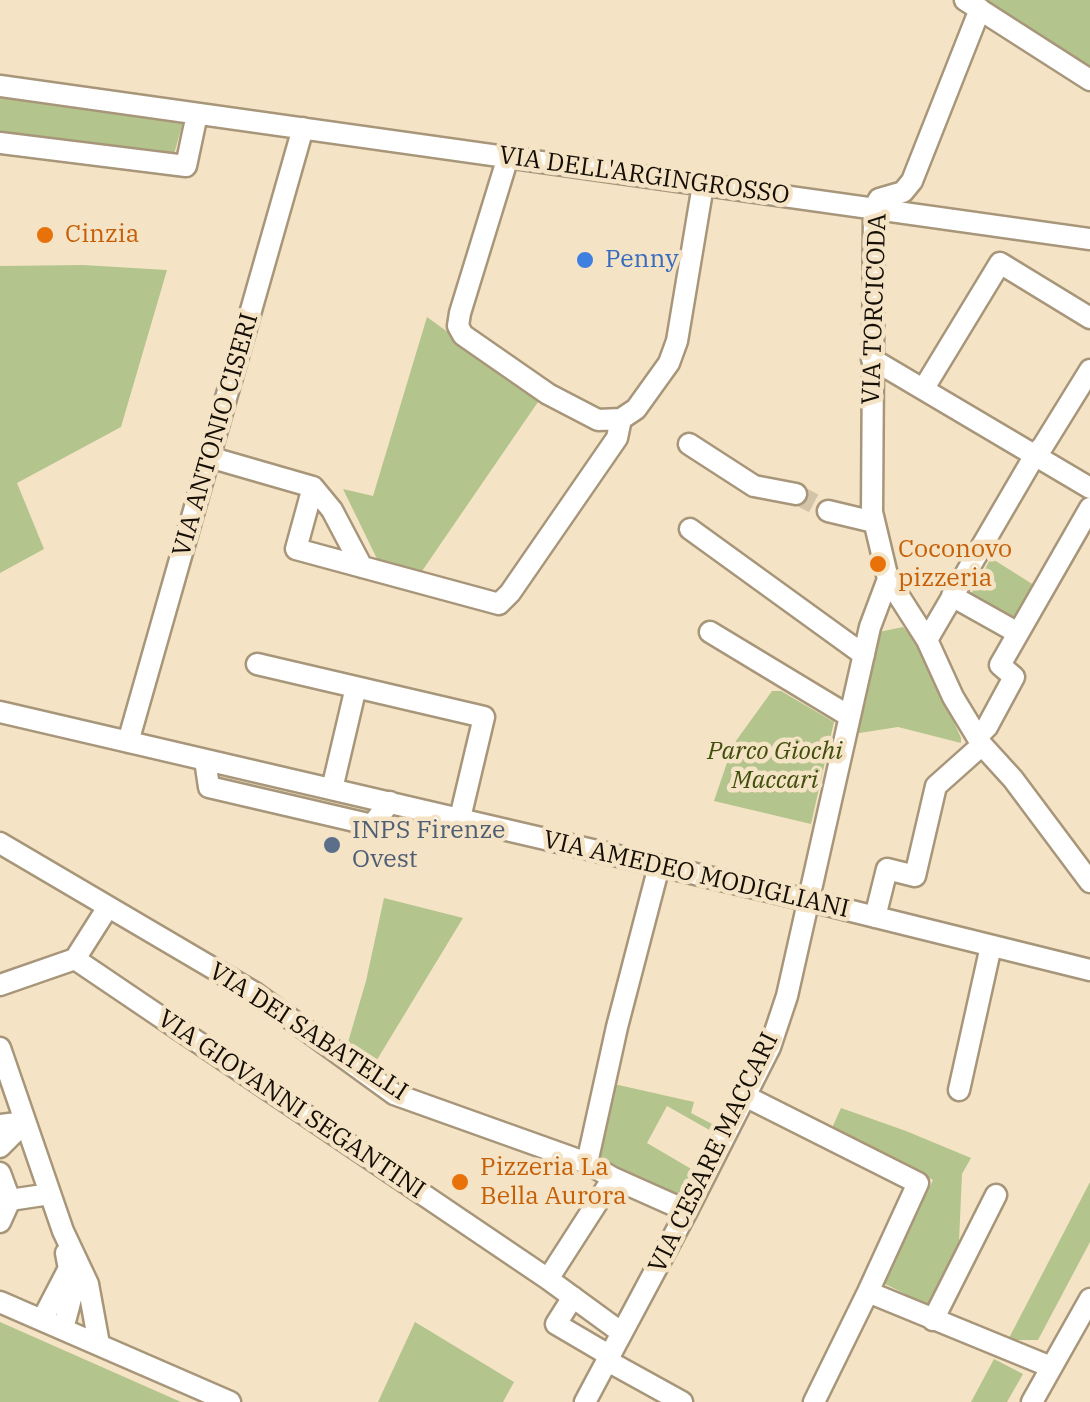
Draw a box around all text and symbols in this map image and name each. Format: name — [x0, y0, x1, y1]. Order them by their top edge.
street label: VIA DELL'ARGINGROSSO — [497, 141, 791, 211]
street label: VIA TORCICODA — [857, 213, 893, 405]
place label: Cinzia — [65, 220, 139, 250]
marker: Cinzia — [34, 224, 56, 246]
place label: Penny — [605, 245, 678, 275]
marker: Penny — [574, 249, 596, 271]
street label: VIA ANTONIO CISERI — [167, 310, 265, 560]
place label: Coconovo pizzeria — [898, 535, 1012, 594]
marker: Coconovo pizzeria — [867, 553, 889, 575]
park label: Parco Giochi Maccari — [707, 737, 843, 796]
place label: INPS Firenze Ovest — [352, 816, 505, 875]
street label: VIA AMEDEO MODIGLIANI — [540, 825, 852, 925]
marker: INPS Firenze Ovest — [321, 834, 343, 856]
street label: VIA DEI SABATELLI — [203, 957, 413, 1107]
street label: VIA GIOVANNI SEGANTINI — [152, 1004, 430, 1206]
street label: VIA CESARE MACCARI — [643, 1028, 785, 1278]
place label: Pizzeria La Bella Aurora — [480, 1153, 627, 1212]
marker: Pizzeria La Bella Aurora — [449, 1171, 471, 1193]

